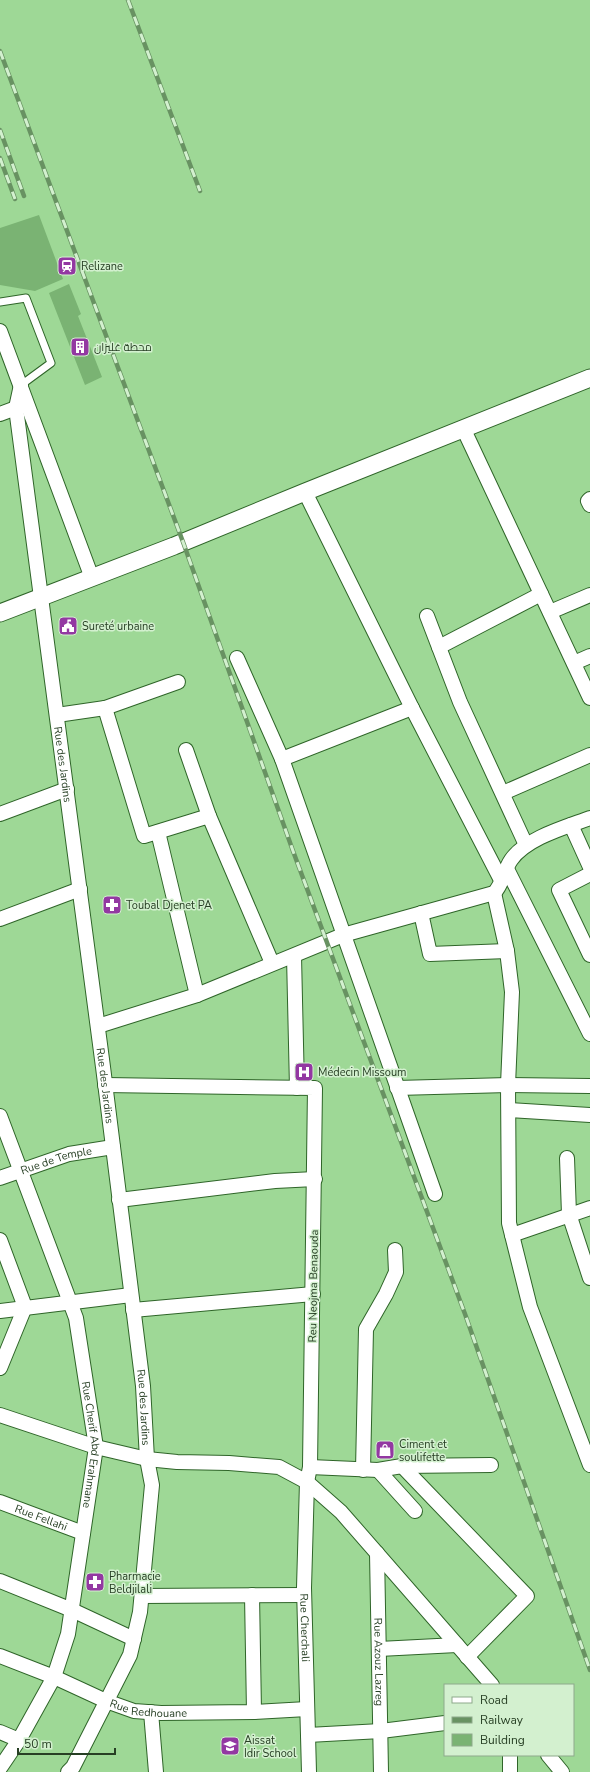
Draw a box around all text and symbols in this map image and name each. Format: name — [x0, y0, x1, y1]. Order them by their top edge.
station icon: Relizane — [56, 255, 78, 277]
place label: Relizane — [81, 259, 123, 274]
building icon: محطة غليزان — [69, 336, 91, 358]
place label: محطة غليزان — [94, 340, 152, 355]
public building icon: Sureté urbaine — [57, 615, 79, 637]
place label: Sureté urbaine — [82, 619, 154, 634]
street label: Rue des Jardins — [50, 726, 75, 803]
pharmacy icon: Toubal Djenet PA — [101, 894, 123, 916]
place label: Toubal Djenet PA — [126, 898, 212, 913]
street label: Rue des Jardins — [93, 1047, 117, 1125]
hospital icon: Médecin Missoum — [293, 1061, 315, 1083]
place label: Médecin Missoum — [318, 1065, 406, 1080]
street label: Rue de Temple — [19, 1143, 93, 1178]
street label: Reu Neojma Benaouda — [305, 1229, 322, 1343]
street label: Rue des Jardins — [133, 1368, 153, 1446]
street label: Rue Cherif Abd Erahmane — [78, 1380, 103, 1509]
place label: Ciment et soulifette — [399, 1437, 447, 1465]
shop icon: Ciment et soulifette — [374, 1439, 396, 1461]
street label: Rue Fellahi — [13, 1501, 69, 1535]
place label: Pharmacie Beldjilali — [109, 1569, 161, 1597]
pharmacy icon: Pharmacie Beldjilali — [84, 1571, 106, 1593]
street label: Rue Cherchali — [296, 1593, 313, 1662]
street label: Rue Azouz Lazreg — [370, 1618, 387, 1706]
legend — [444, 1684, 574, 1756]
text: Road — [480, 1692, 508, 1708]
street label: Rue Redhouane — [108, 1696, 187, 1721]
text: Railway — [480, 1712, 524, 1728]
scale bar — [18, 1730, 115, 1756]
text: Building — [480, 1732, 525, 1748]
place label: Aissat Idir School — [244, 1733, 297, 1761]
school or university icon: Aissat Idir School — [219, 1735, 241, 1757]
text: 50 m — [24, 1736, 52, 1752]

